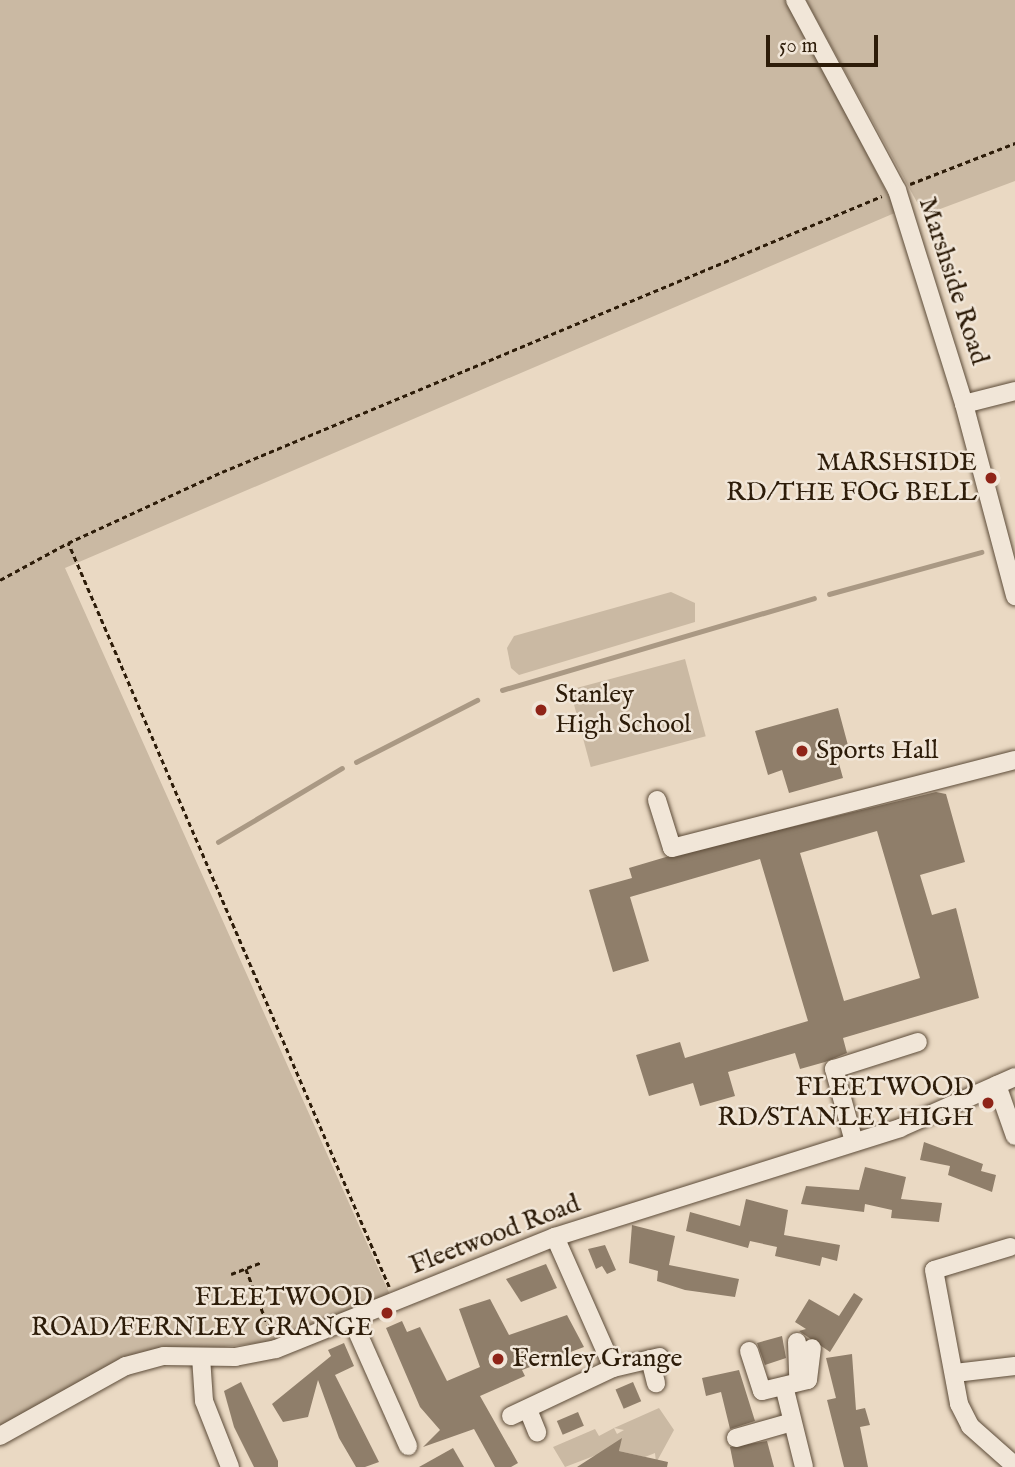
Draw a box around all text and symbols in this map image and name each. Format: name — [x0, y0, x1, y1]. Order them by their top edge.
scale bar — [770, 21, 882, 65]
text: 50 m — [779, 33, 818, 60]
street label: Marshside Road — [911, 193, 995, 369]
place label: MARSHSIDE RD/THE FOG BELL — [726, 447, 977, 508]
marker: MARSHSIDE RD/THE FOG BELL — [983, 470, 999, 486]
place label: Stanley High School — [555, 679, 691, 740]
marker: Stanley High School — [533, 702, 549, 718]
place label: Sports Hall — [816, 735, 938, 767]
marker: Sports Hall — [794, 743, 810, 759]
place label: FLEETWOOD RD/STANLEY HIGH — [717, 1072, 974, 1134]
marker: FLEETWOOD RD/STANLEY HIGH — [980, 1095, 996, 1111]
street label: Fleetwood Road — [406, 1188, 584, 1282]
place label: FLEETWOOD ROAD/FERNLEY GRANGE — [31, 1282, 373, 1344]
marker: FLEETWOOD ROAD/FERNLEY GRANGE — [379, 1305, 395, 1321]
place label: Fernley Grange — [512, 1343, 682, 1375]
marker: Fernley Grange — [490, 1351, 506, 1367]

